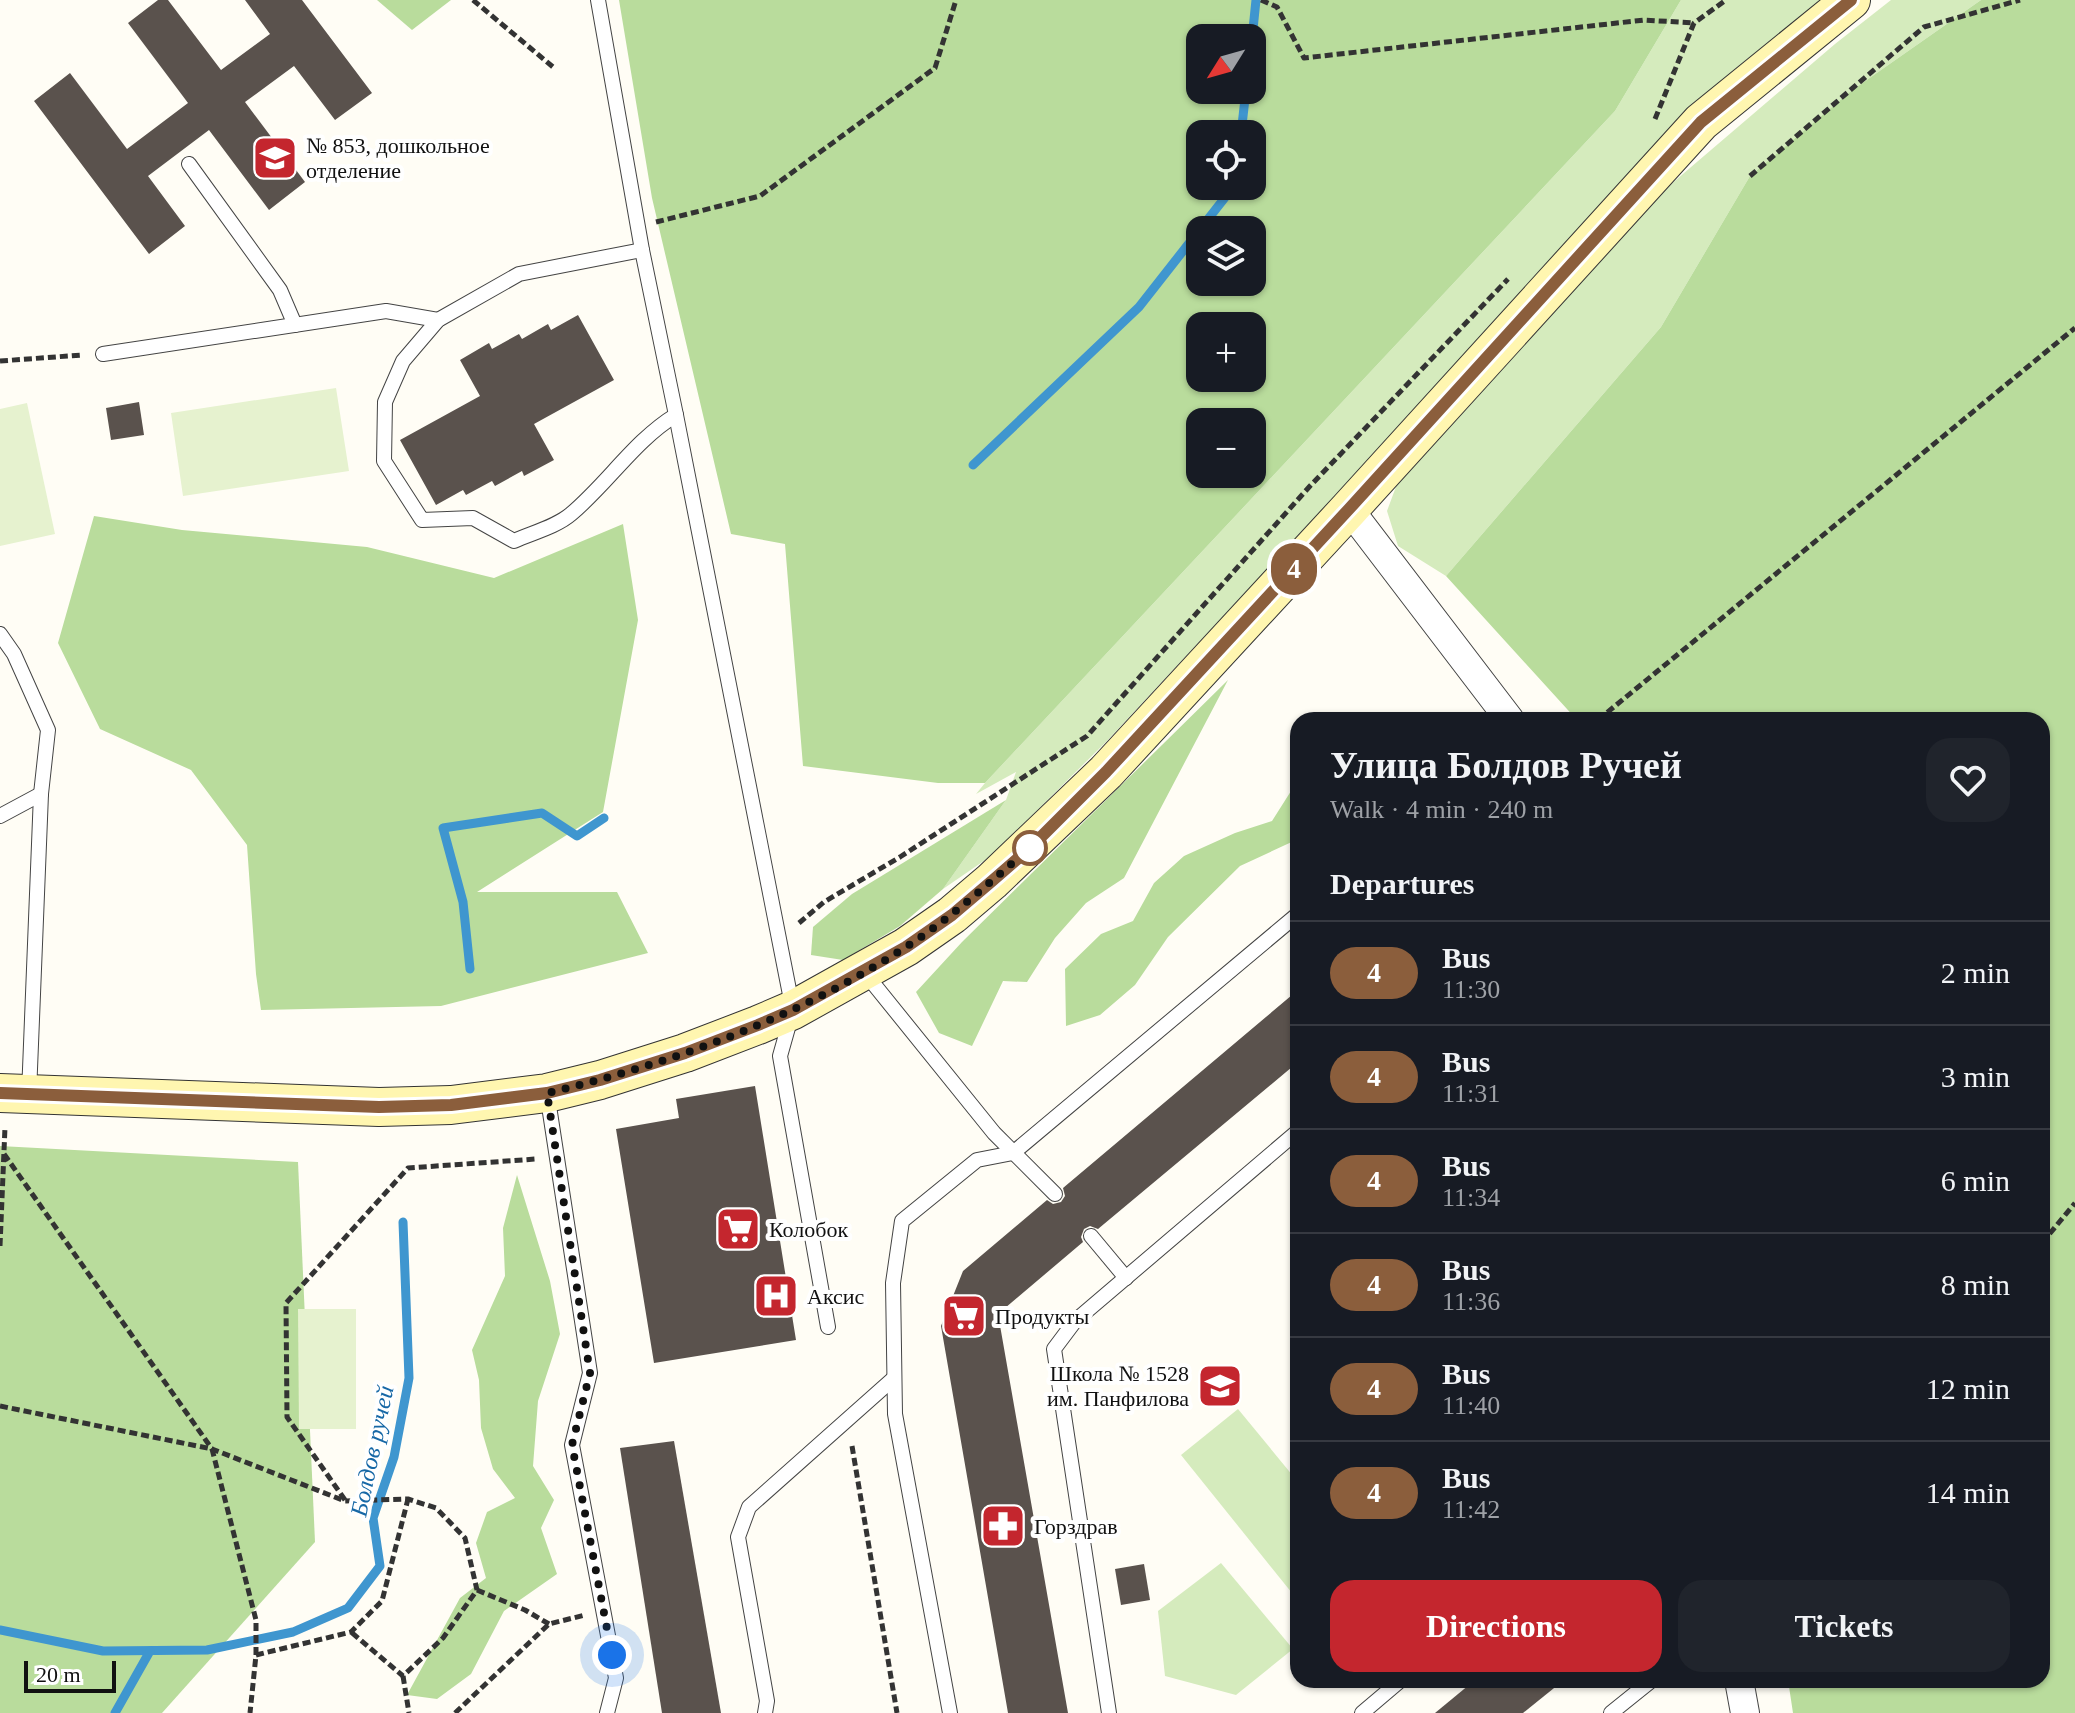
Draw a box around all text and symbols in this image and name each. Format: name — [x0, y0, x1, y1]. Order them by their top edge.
north arrow — [1186, 24, 1266, 104]
map controls — [1186, 24, 1266, 488]
button: locate — [1186, 120, 1266, 200]
place label: № 853, дошкольное отделение — [306, 133, 490, 183]
school or university icon: № 853, дошкольное отделение — [251, 134, 299, 182]
button: layers — [1186, 216, 1266, 296]
button: + — [1186, 312, 1266, 392]
button: − — [1186, 408, 1266, 488]
line badge: 4 — [1268, 543, 1320, 595]
text: 4 — [1287, 553, 1301, 584]
button: heart — [1926, 738, 2010, 822]
text: Улица Болдов Ручей — [1330, 744, 1682, 786]
text: Walk · 4 min · 240 m — [1330, 795, 1553, 824]
unlabelled marker — [1013, 831, 1047, 865]
text: Departures — [1330, 867, 1474, 900]
text: Bus — [1442, 941, 1490, 974]
text: 2 min — [1941, 956, 2010, 989]
text: 4 — [1367, 957, 1381, 988]
text: 11:30 — [1442, 975, 1500, 1004]
text: Bus — [1442, 1045, 1490, 1078]
text: 3 min — [1941, 1060, 2010, 1093]
text: 4 — [1367, 1061, 1381, 1092]
text: 11:31 — [1442, 1079, 1500, 1108]
text: Bus — [1442, 1149, 1490, 1182]
text: 6 min — [1941, 1164, 2010, 1197]
text: 4 — [1367, 1165, 1381, 1196]
text: 11:34 — [1442, 1183, 1500, 1212]
supermarket icon: Колобок — [714, 1205, 762, 1253]
place label: Колобок — [769, 1217, 848, 1242]
text: Bus — [1442, 1253, 1490, 1286]
text: 8 min — [1941, 1268, 2010, 1301]
text: 4 — [1367, 1269, 1381, 1300]
hospital icon: Аксис — [752, 1272, 800, 1320]
place label: Аксис — [807, 1284, 865, 1309]
text: 11:36 — [1442, 1287, 1500, 1316]
supermarket icon: Продукты — [940, 1292, 988, 1340]
place label: Продукты — [995, 1304, 1089, 1329]
text: Bus — [1442, 1357, 1490, 1390]
place label: Школа № 1528 им. Панфилова — [1047, 1361, 1189, 1411]
school or university icon: Школа № 1528 им. Панфилова — [1196, 1362, 1244, 1410]
text: 12 min — [1926, 1372, 2010, 1405]
text: 4 — [1367, 1373, 1381, 1404]
water label: Болдов ручей — [345, 1383, 399, 1520]
text: 11:40 — [1442, 1391, 1500, 1420]
text: Bus — [1442, 1461, 1490, 1494]
text: 14 min — [1926, 1476, 2010, 1509]
text: 4 — [1367, 1477, 1381, 1508]
text: 11:42 — [1442, 1495, 1500, 1524]
pharmacy icon: Горздрав — [979, 1502, 1027, 1550]
place label: Горздрав — [1034, 1514, 1118, 1539]
button: Directions — [1330, 1580, 1662, 1672]
button: Tickets — [1678, 1580, 2010, 1672]
your location — [592, 1635, 632, 1675]
scale bar — [24, 1657, 116, 1693]
text: 20 m — [36, 1662, 81, 1687]

